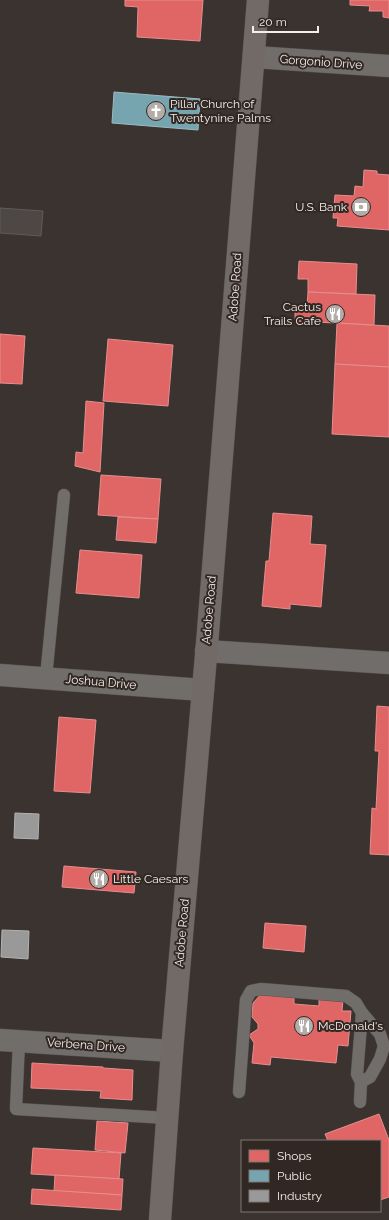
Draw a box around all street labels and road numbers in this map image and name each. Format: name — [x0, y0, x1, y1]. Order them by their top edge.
street label: Gorgonio Drive — [279, 52, 363, 72]
street label: Adobe Road — [226, 252, 244, 322]
street label: Adobe Road — [199, 575, 219, 645]
street label: Joshua Drive — [65, 672, 137, 692]
street label: Adobe Road — [172, 898, 192, 968]
street label: Verbena Drive — [46, 1035, 126, 1055]

